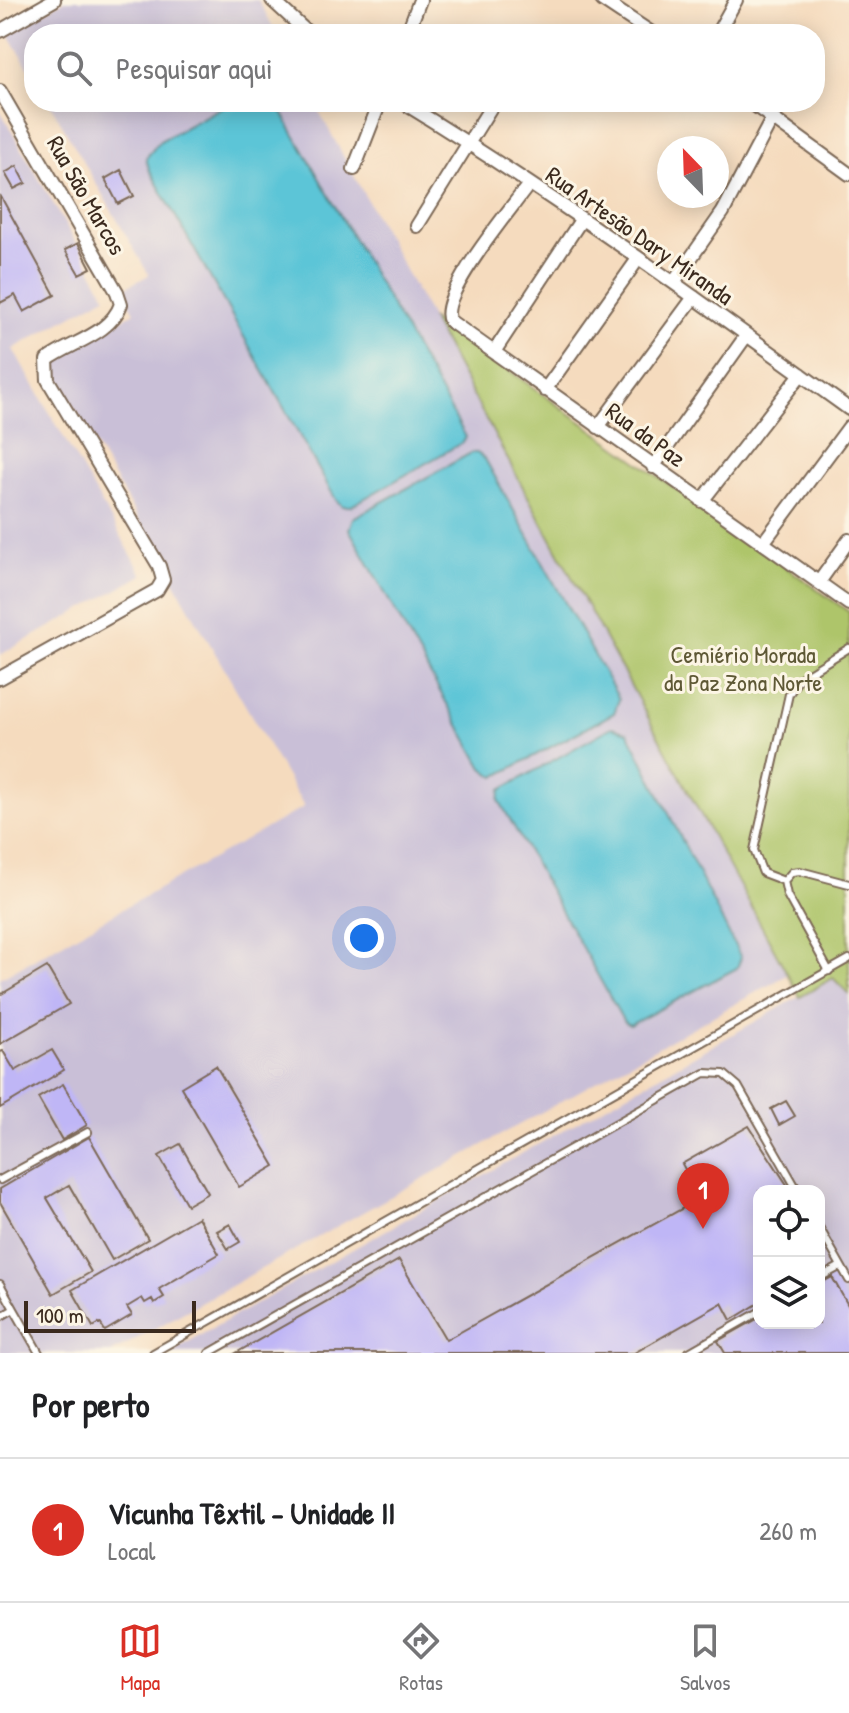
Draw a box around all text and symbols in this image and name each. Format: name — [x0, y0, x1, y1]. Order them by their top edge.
search box — [24, 24, 825, 112]
icon: search — [52, 46, 96, 90]
text: Pesquisar aqui — [116, 48, 273, 88]
street label: Rua São Marcos — [40, 130, 134, 260]
north arrow — [657, 136, 729, 208]
street label: Rua Artesão Dary Miranda — [540, 158, 740, 312]
street label: Rua da Paz — [600, 394, 692, 474]
park label: Cemiério Morada da Paz Zona Norte — [664, 638, 823, 698]
your location — [344, 918, 384, 958]
pin: 1 — [677, 1163, 729, 1229]
map controls — [753, 1185, 825, 1329]
button: locate — [753, 1185, 825, 1257]
button: layers — [753, 1257, 825, 1329]
scale bar — [24, 1297, 196, 1333]
text: 100 m — [36, 1300, 84, 1330]
text: Por perto — [32, 1382, 150, 1428]
text: Vicunha Têxtil - Unidade II — [108, 1493, 395, 1533]
text: 1 — [53, 1513, 63, 1548]
text: 260 m — [759, 1513, 817, 1548]
text: Local — [108, 1533, 155, 1568]
tab: Mapa — [118, 1619, 162, 1697]
tab: Rotas — [399, 1619, 443, 1697]
tab: Salvos — [680, 1619, 731, 1697]

